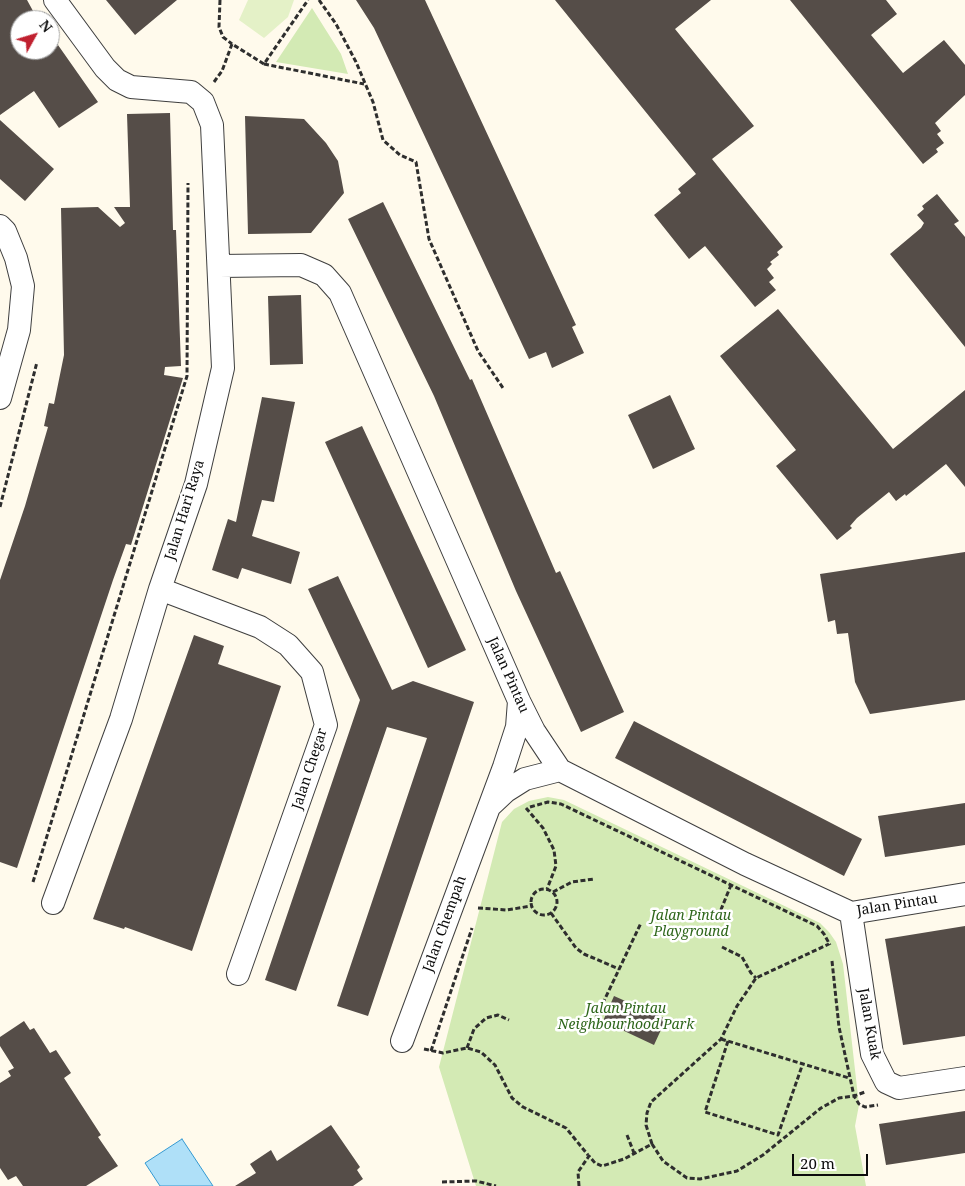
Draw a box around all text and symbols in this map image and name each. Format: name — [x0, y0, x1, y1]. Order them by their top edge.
north arrow — [10, 10, 60, 60]
text: N — [35, 16, 57, 36]
street label: Jalan Hari Raya — [162, 458, 208, 562]
street label: Jalan Pintau — [484, 634, 532, 716]
street label: Jalan Chegar — [289, 726, 331, 812]
street label: Jalan Chempah — [420, 874, 470, 974]
street label: Jalan Pintau — [855, 890, 939, 920]
park label: Jalan Pintau Playground — [651, 908, 731, 940]
street label: Jalan Kuak — [854, 987, 884, 1061]
park label: Jalan Pintau Neighbourhood Park — [558, 1001, 694, 1034]
scale bar — [795, 1144, 871, 1176]
text: 20 m — [800, 1153, 835, 1173]

